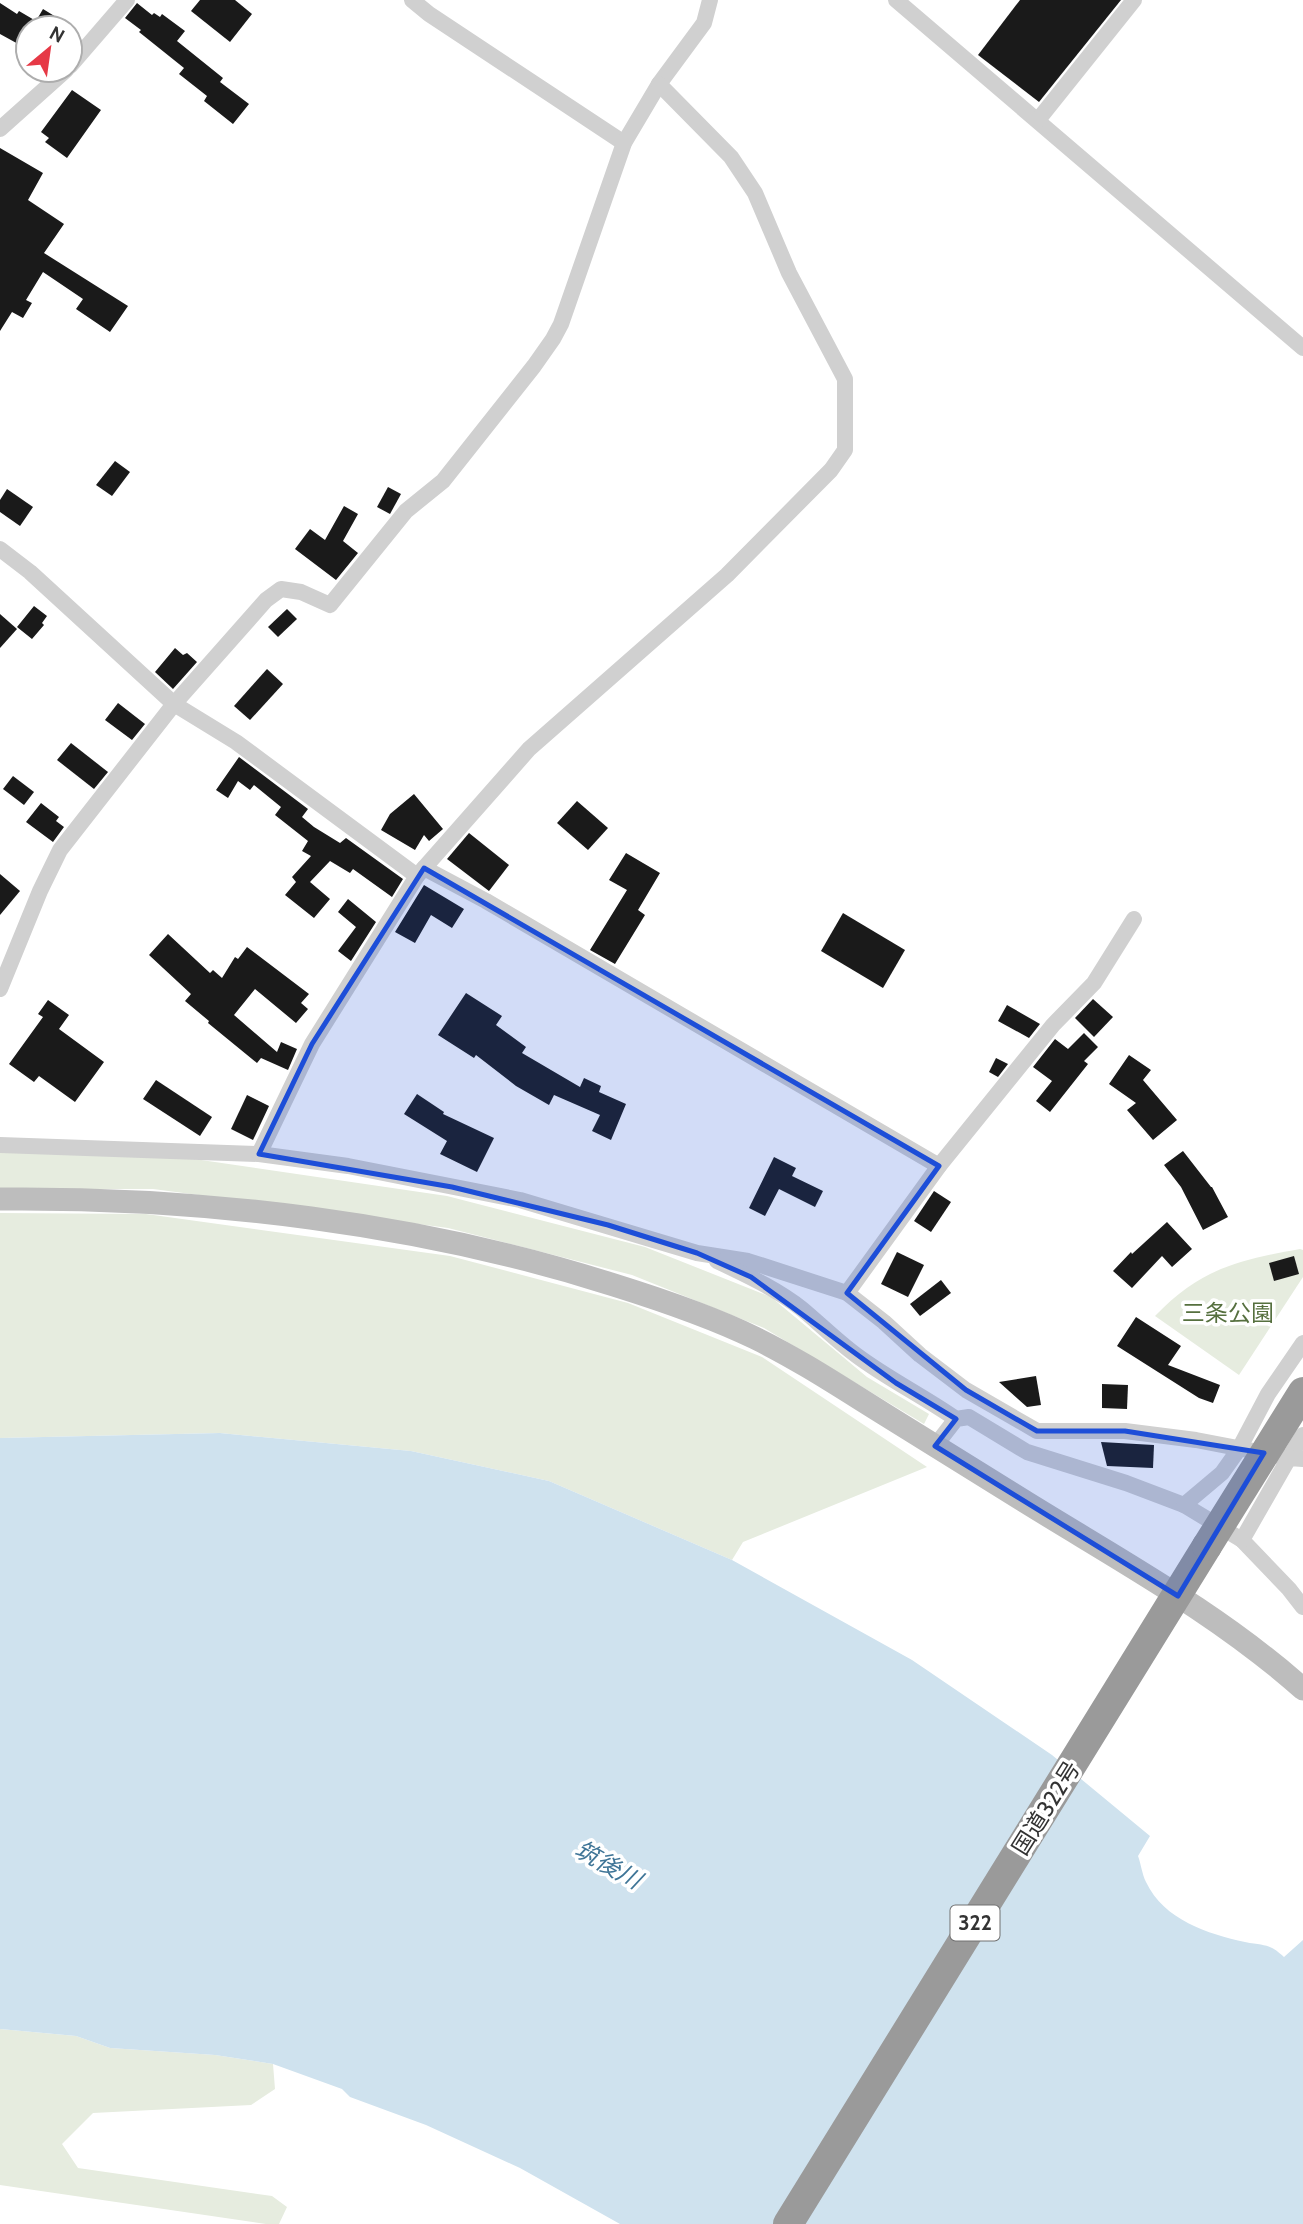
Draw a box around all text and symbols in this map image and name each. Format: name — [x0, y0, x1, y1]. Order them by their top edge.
north arrow — [14, 14, 84, 84]
text: N — [46, 21, 68, 48]
park label: 三条公園 — [1182, 1299, 1274, 1327]
street label: 国道322号 — [1006, 1756, 1086, 1860]
water label: 筑後川 — [570, 1834, 649, 1896]
road number: 322 — [950, 1906, 1000, 1940]

